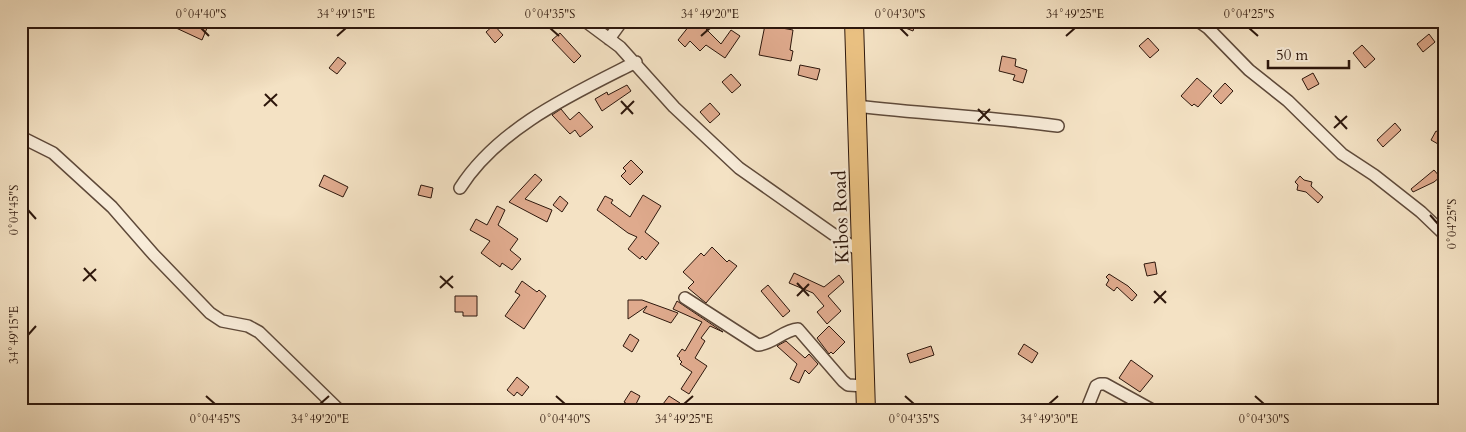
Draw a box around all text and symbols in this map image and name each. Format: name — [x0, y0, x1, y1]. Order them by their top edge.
text: 0°04'40"S — [176, 6, 226, 22]
text: 34°49'15"E — [317, 6, 375, 22]
text: 0°04'35"S — [525, 6, 575, 22]
text: 34°49'20"E — [681, 6, 739, 22]
text: 0°04'30"S — [875, 6, 925, 22]
text: 34°49'25"E — [1046, 6, 1104, 22]
text: 0°04'25"S — [1224, 6, 1274, 22]
scale bar — [1268, 38, 1350, 70]
text: 50 m — [1276, 45, 1308, 65]
street label: Kibos Road — [826, 170, 856, 264]
text: 0°04'45"S — [6, 185, 22, 235]
text: 0°04'25"S — [1444, 199, 1460, 249]
text: 34°49'15"E — [6, 306, 22, 364]
text: 0°04'45"S — [190, 411, 240, 427]
text: 34°49'20"E — [291, 411, 349, 427]
text: 0°04'40"S — [540, 411, 590, 427]
text: 34°49'25"E — [655, 411, 713, 427]
text: 0°04'35"S — [889, 411, 939, 427]
text: 34°49'30"E — [1020, 411, 1078, 427]
text: 0°04'30"S — [1239, 411, 1289, 427]

